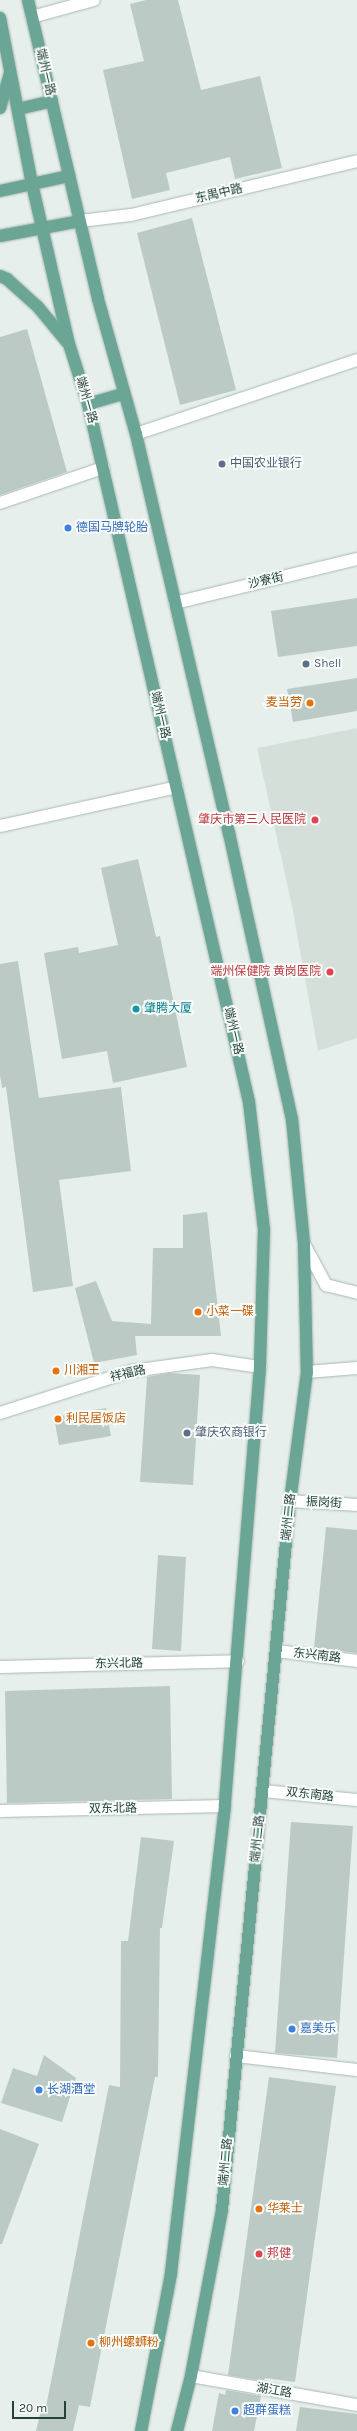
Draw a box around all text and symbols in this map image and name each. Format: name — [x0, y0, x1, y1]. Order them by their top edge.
street label: 端州一路 — [33, 47, 57, 97]
street label: 东禺中路 — [194, 182, 244, 206]
street label: 端州一路 — [72, 375, 100, 425]
place label: 中国农业银行 — [230, 457, 302, 471]
marker: 中国农业银行 — [217, 459, 227, 469]
place label: 德国马牌轮胎 — [76, 521, 148, 535]
marker: 德国马牌轮胎 — [63, 523, 73, 533]
street label: 沙寮街 — [247, 570, 285, 592]
place label: Shell — [314, 657, 341, 671]
marker: Shell — [301, 659, 311, 669]
street label: 端州一路 — [148, 690, 172, 740]
place label: 麦当劳 — [266, 696, 302, 710]
marker: 麦当劳 — [305, 698, 315, 708]
place label: 肇庆市第三人民医院 — [198, 813, 306, 827]
marker: 肇庆市第三人民医院 — [309, 814, 321, 826]
place label: 端州保健院 黄岗医院 — [210, 965, 321, 979]
marker: 端州保健院 黄岗医院 — [324, 966, 336, 978]
place label: 肇腾大厦 — [144, 1002, 192, 1016]
marker: 肇腾大厦 — [131, 1004, 141, 1014]
street label: 端州一路 — [221, 1006, 245, 1056]
place label: 小菜一碟 — [206, 1305, 254, 1319]
marker: 小菜一碟 — [193, 1307, 203, 1317]
street label: 祥福路 — [109, 1363, 147, 1385]
place label: 川湘王 — [64, 1364, 100, 1378]
marker: 川湘王 — [51, 1366, 61, 1376]
place label: 利民居饭店 — [66, 1412, 126, 1426]
marker: 利民居饭店 — [53, 1414, 63, 1424]
place label: 肇庆农商银行 — [195, 1426, 267, 1440]
marker: 肇庆农商银行 — [182, 1428, 192, 1438]
street label: 端州二路 — [279, 1492, 299, 1542]
street label: 振岗街 — [306, 1495, 342, 1511]
street label: 东兴南路 — [292, 1646, 342, 1666]
street label: 东兴北路 — [95, 1656, 143, 1672]
street label: 双东南路 — [285, 1785, 335, 1805]
street label: 双东北路 — [89, 1801, 137, 1817]
street label: 端州二路 — [248, 1814, 268, 1864]
place label: 嘉美乐 — [300, 2022, 336, 2036]
marker: 嘉美乐 — [287, 2024, 297, 2034]
place label: 长湖酒堂 — [47, 2083, 95, 2097]
marker: 长湖酒堂 — [34, 2085, 44, 2095]
street label: 端州二路 — [217, 2137, 235, 2187]
place label: 华莱士 — [267, 2202, 303, 2216]
marker: 华莱士 — [254, 2204, 264, 2214]
place label: 邦健 — [267, 2247, 291, 2261]
marker: 邦健 — [254, 2249, 264, 2259]
place label: 柳州螺蛳粉 — [99, 2336, 159, 2350]
marker: 柳州螺蛳粉 — [86, 2338, 96, 2348]
street label: 湖江路 — [255, 2381, 293, 2401]
scale bar — [14, 2393, 68, 2419]
text: 20 m — [19, 2401, 47, 2415]
place label: 超群蛋糕 — [243, 2404, 291, 2418]
marker: 超群蛋糕 — [230, 2406, 240, 2416]

